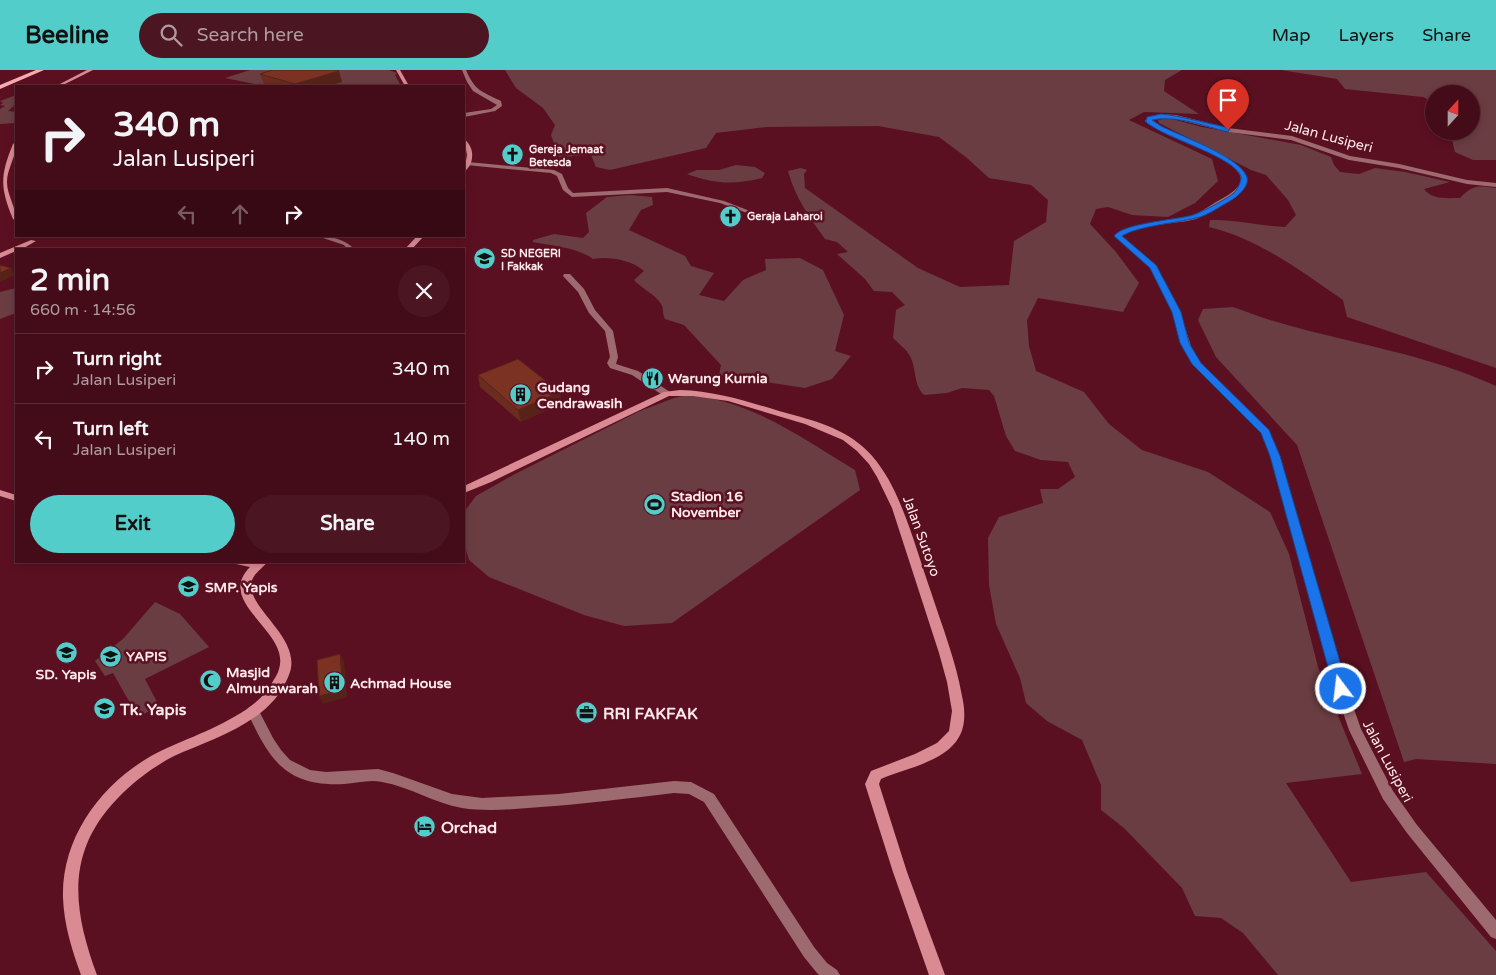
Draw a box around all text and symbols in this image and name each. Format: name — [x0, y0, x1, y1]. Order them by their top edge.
search box — [139, 13, 489, 58]
text: Beeline — [25, 21, 109, 50]
icon: search — [157, 21, 185, 49]
text: Search here — [197, 24, 304, 46]
text: Map — [1272, 24, 1311, 46]
text: Layers — [1339, 24, 1394, 46]
text: Share — [1422, 24, 1471, 46]
pin — [1207, 79, 1249, 130]
north arrow — [1425, 85, 1480, 140]
map controls — [1425, 85, 1480, 140]
icon: arrive — [1214, 86, 1242, 114]
text: 340 m — [113, 104, 220, 146]
icon: right — [30, 105, 95, 170]
street label: Jalan Lusiperi — [1283, 117, 1375, 156]
church icon: Gereja Jemaat Betesda — [501, 143, 525, 167]
place label: Gereja Jemaat Betesda — [529, 143, 604, 169]
text: Jalan Lusiperi — [113, 146, 255, 172]
icon: left — [173, 200, 201, 228]
icon: ahead — [226, 200, 254, 228]
icon: right — [279, 200, 307, 228]
church icon: Geraja Laharoi — [719, 204, 743, 228]
place label: Geraja Laharoi — [747, 210, 823, 224]
school or university icon: SD NEGERI I Fakkak — [473, 247, 497, 271]
place label: SD NEGERI I Fakkak — [501, 247, 561, 273]
text: 2 min — [30, 262, 110, 299]
button: close — [398, 265, 450, 317]
text: 660 m · 14:56 — [30, 300, 136, 320]
text: Turn right — [73, 348, 161, 370]
icon: right — [30, 355, 58, 383]
text: 340 m — [392, 358, 450, 380]
restaurant icon: Warung Kurnia — [640, 366, 664, 390]
text: Jalan Lusiperi — [73, 370, 176, 390]
place label: Warung Kurnia — [668, 370, 768, 387]
place label: Gudang Cendrawasih — [537, 379, 623, 412]
building icon: Gudang Cendrawasih — [509, 383, 533, 407]
text: Turn left — [73, 418, 149, 440]
icon: left — [30, 425, 58, 453]
text: 140 m — [392, 428, 450, 450]
text: Jalan Lusiperi — [73, 440, 176, 460]
place label: Stadion 16 November — [671, 488, 743, 521]
sports icon: Stadion 16 November — [643, 492, 667, 516]
street label: Jalan Sutoyo — [899, 494, 944, 579]
button: Exit — [30, 495, 235, 553]
button: Share — [245, 495, 450, 553]
school or university icon: SMP. Yapis — [177, 575, 201, 599]
place label: SMP. Yapis — [205, 579, 278, 596]
school or university icon: SD. Yapis — [54, 640, 78, 664]
school or university icon: YAPIS — [98, 644, 122, 668]
place label: YAPIS — [126, 648, 167, 665]
position arrow — [1314, 662, 1366, 714]
place label: Masjid Almunawarah — [226, 664, 318, 697]
place label: SD. Yapis — [36, 666, 97, 683]
mosque icon: Masjid Almunawarah — [198, 668, 222, 692]
building icon: Achmad House — [322, 671, 346, 695]
place label: Achmad House — [350, 675, 452, 692]
school or university icon: Tk. Yapis — [92, 697, 116, 721]
place label: Tk. Yapis — [119, 700, 187, 720]
office icon: RRI FAKFAK — [575, 701, 599, 725]
place label: RRI FAKFAK — [603, 704, 698, 724]
street label: Jalan Lusiperi — [1359, 717, 1416, 805]
hotel icon: Orchad — [413, 815, 437, 839]
place label: Orchad — [441, 818, 497, 838]

